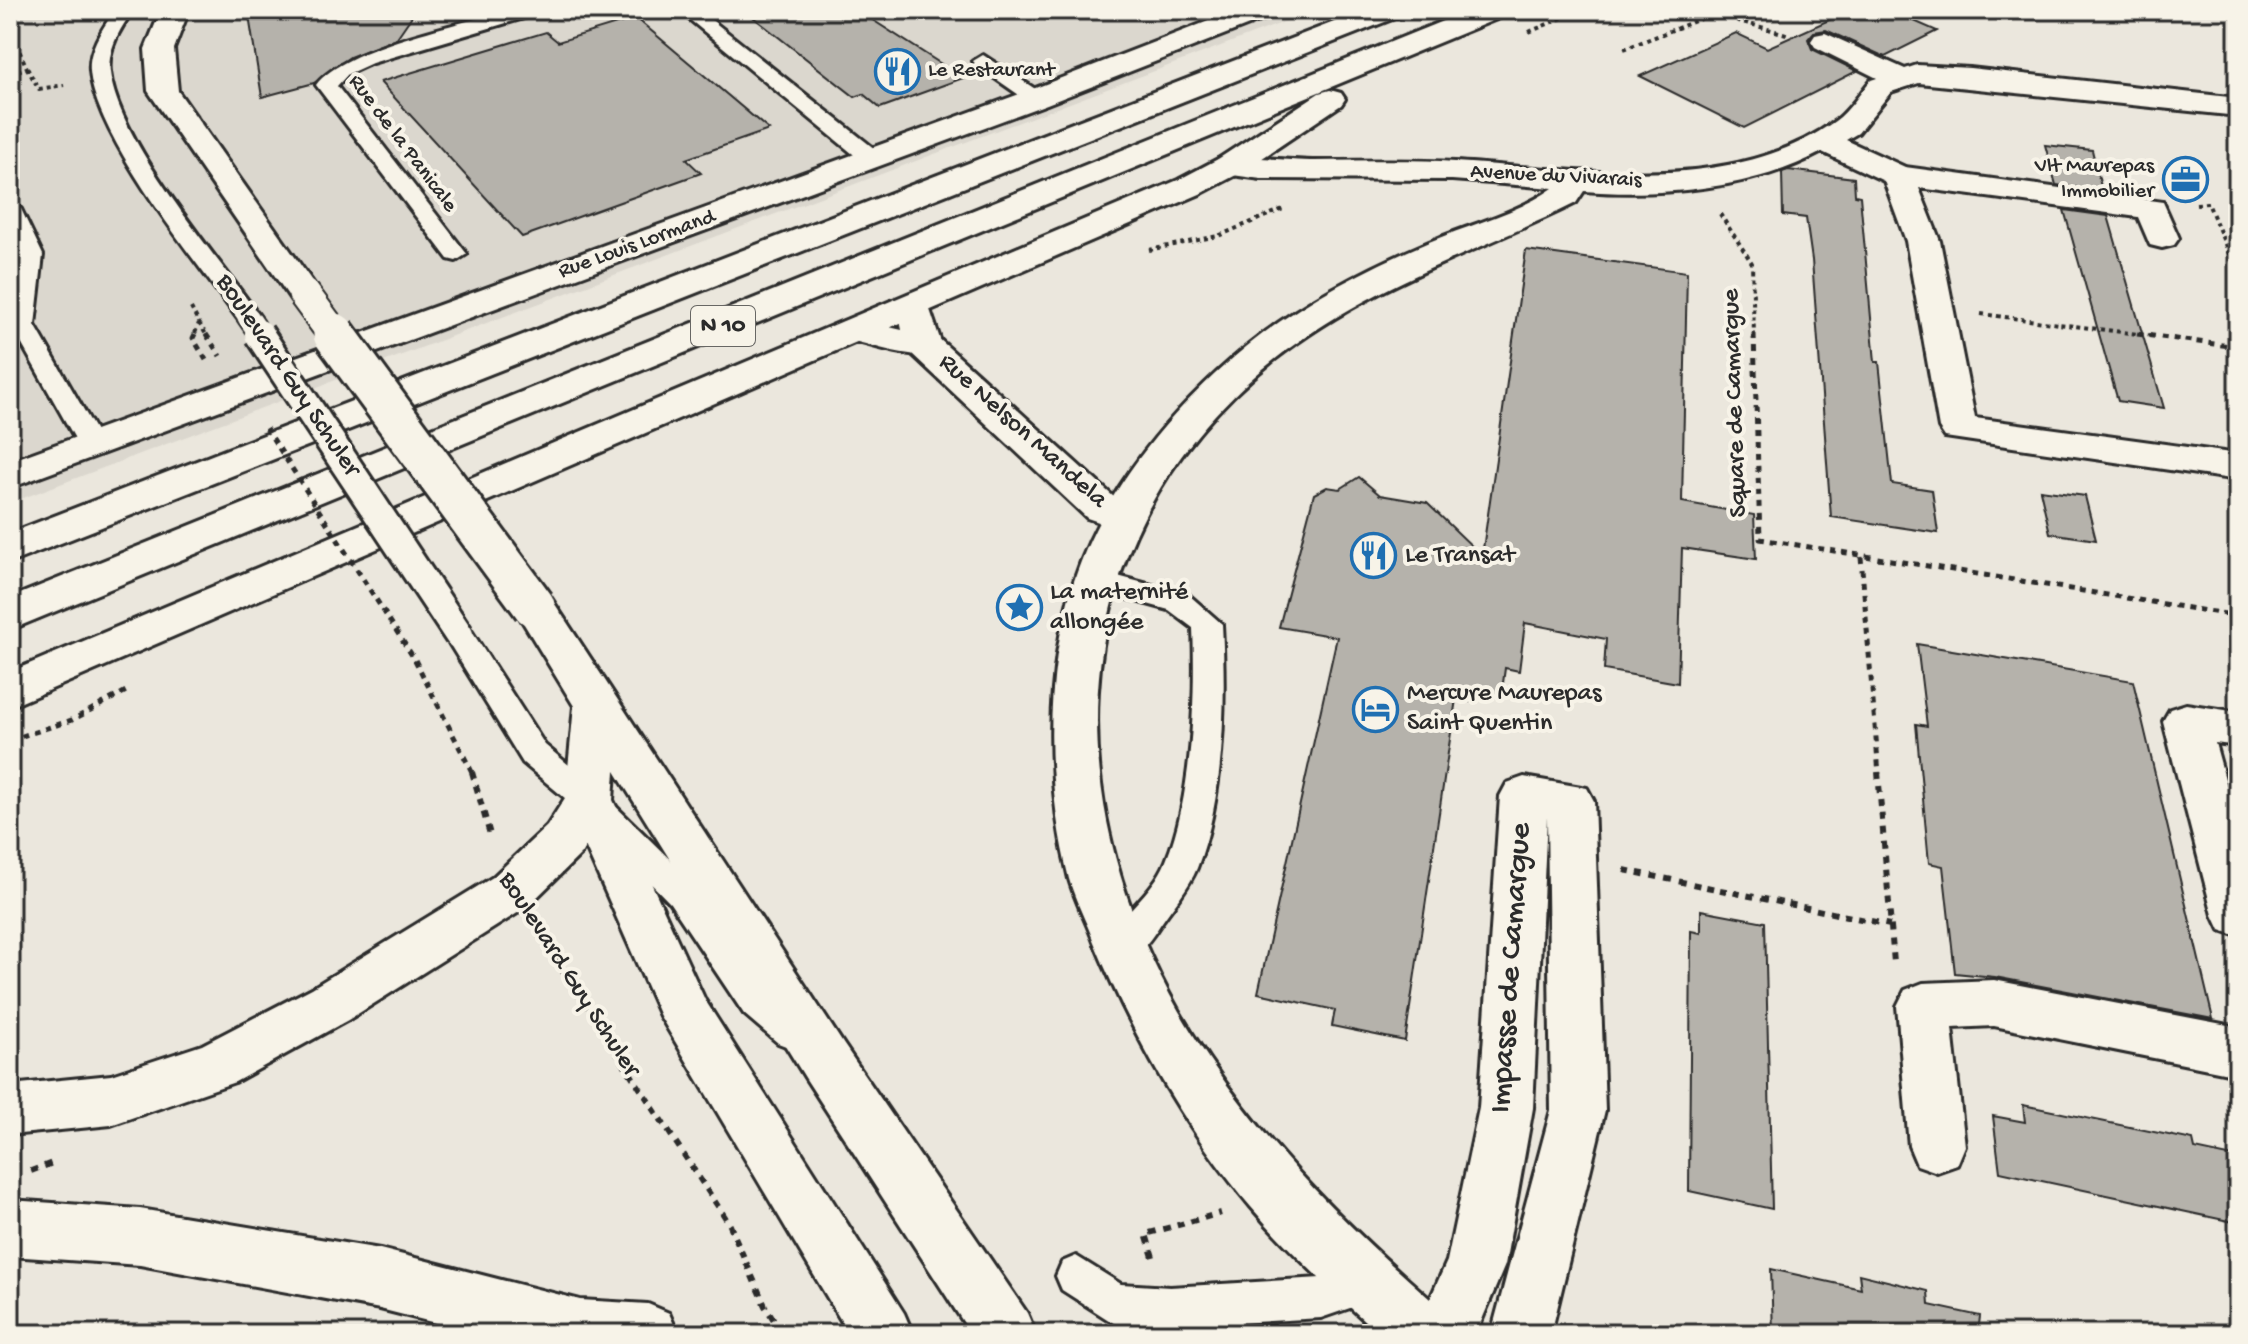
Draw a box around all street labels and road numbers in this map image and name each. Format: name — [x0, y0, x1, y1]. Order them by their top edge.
street label: Rue de la Panicale — [342, 70, 463, 218]
street label: Avenue du Vivarais — [1470, 160, 1643, 195]
street label: Rue Louis Lormand — [555, 204, 721, 285]
street label: Boulevard Guy Schuler — [207, 268, 368, 485]
street label: Square de Camargue — [1716, 288, 1755, 518]
road number: N 10 — [691, 306, 755, 346]
street label: Rue Nelson Mandela — [931, 348, 1114, 517]
street label: Impasse de Camargue — [1483, 821, 1541, 1115]
street label: Boulevard Guy Schuler — [490, 866, 647, 1085]

